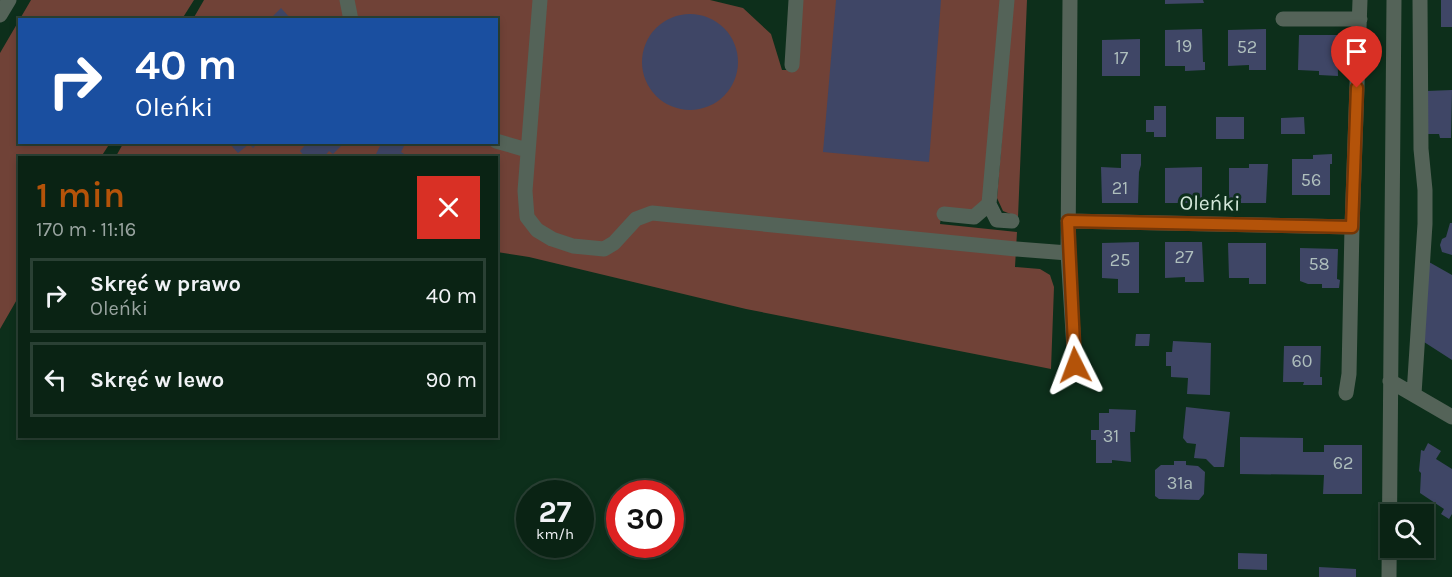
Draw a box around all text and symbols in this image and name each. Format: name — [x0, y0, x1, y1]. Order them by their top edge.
pin — [1331, 26, 1382, 88]
house number: 19 — [1176, 35, 1192, 57]
icon: arrive — [1340, 35, 1373, 68]
house number: 52 — [1237, 36, 1257, 58]
text: 40 m — [135, 40, 237, 90]
icon: right — [36, 42, 114, 120]
house number: 17 — [1114, 47, 1129, 69]
text: Oleńki — [135, 91, 213, 123]
house number: 56 — [1301, 169, 1321, 191]
text: 1 min — [36, 174, 125, 216]
button: close — [417, 176, 480, 239]
house number: 21 — [1112, 177, 1128, 199]
street label: Oleńki — [1179, 190, 1241, 216]
text: 170 m · 11:16 — [36, 218, 136, 241]
house number: 27 — [1175, 246, 1194, 268]
house number: 25 — [1110, 249, 1130, 271]
house number: 58 — [1308, 253, 1330, 275]
text: Skręć w prawo — [90, 271, 241, 297]
icon: right — [39, 279, 72, 312]
text: 40 m — [426, 283, 477, 309]
text: Oleńki — [90, 297, 148, 320]
position arrow — [1043, 333, 1107, 397]
house number: 60 — [1292, 350, 1313, 372]
icon: left — [39, 363, 72, 396]
text: Skręć w lewo — [90, 367, 224, 393]
text: 90 m — [425, 367, 477, 393]
house number: 31 — [1103, 425, 1119, 447]
house number: 62 — [1333, 452, 1353, 474]
house number: 31a — [1167, 472, 1193, 494]
speed limit sign: 30 — [606, 480, 684, 558]
text: 27 — [538, 494, 572, 530]
map controls — [1380, 504, 1434, 558]
button: search — [1380, 504, 1434, 558]
text: km/h — [536, 525, 574, 543]

